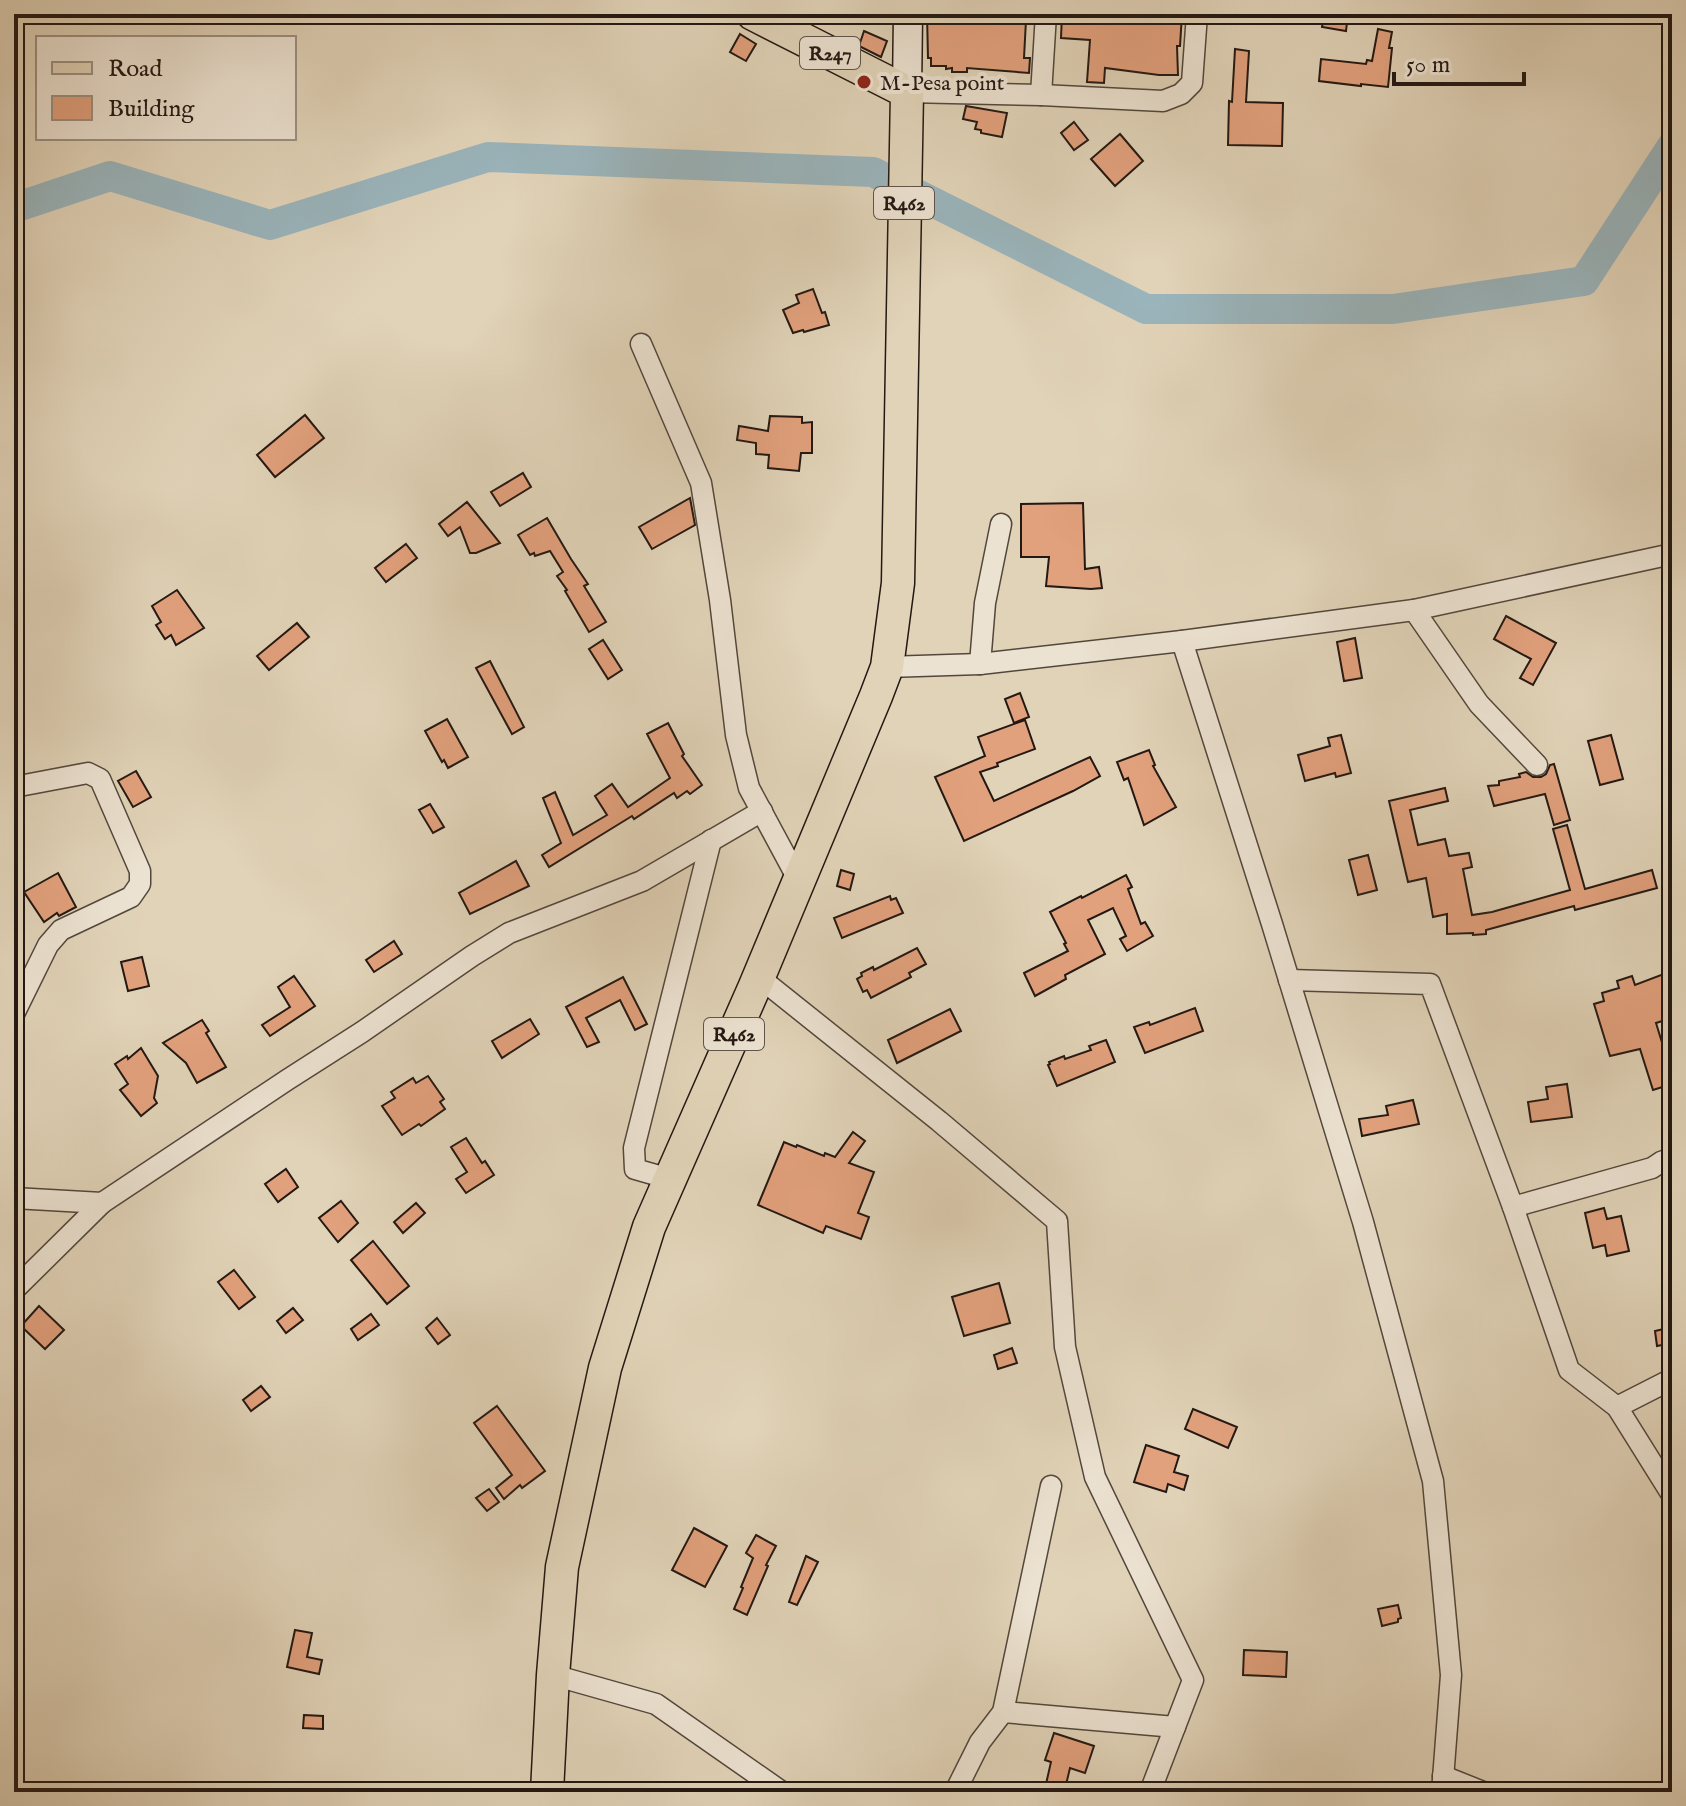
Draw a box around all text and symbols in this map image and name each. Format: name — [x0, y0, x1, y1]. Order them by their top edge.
legend — [36, 36, 296, 140]
scale bar — [1394, 36, 1524, 86]
road number: R247 — [800, 37, 860, 69]
text: 50 m — [1406, 50, 1450, 81]
text: Road — [108, 54, 162, 85]
place label: M-Pesa point — [880, 70, 1005, 98]
marker: M-Pesa point — [855, 73, 873, 91]
text: Building — [108, 94, 195, 125]
road number: R462 — [874, 187, 934, 219]
road number: R462 — [704, 1018, 764, 1050]

